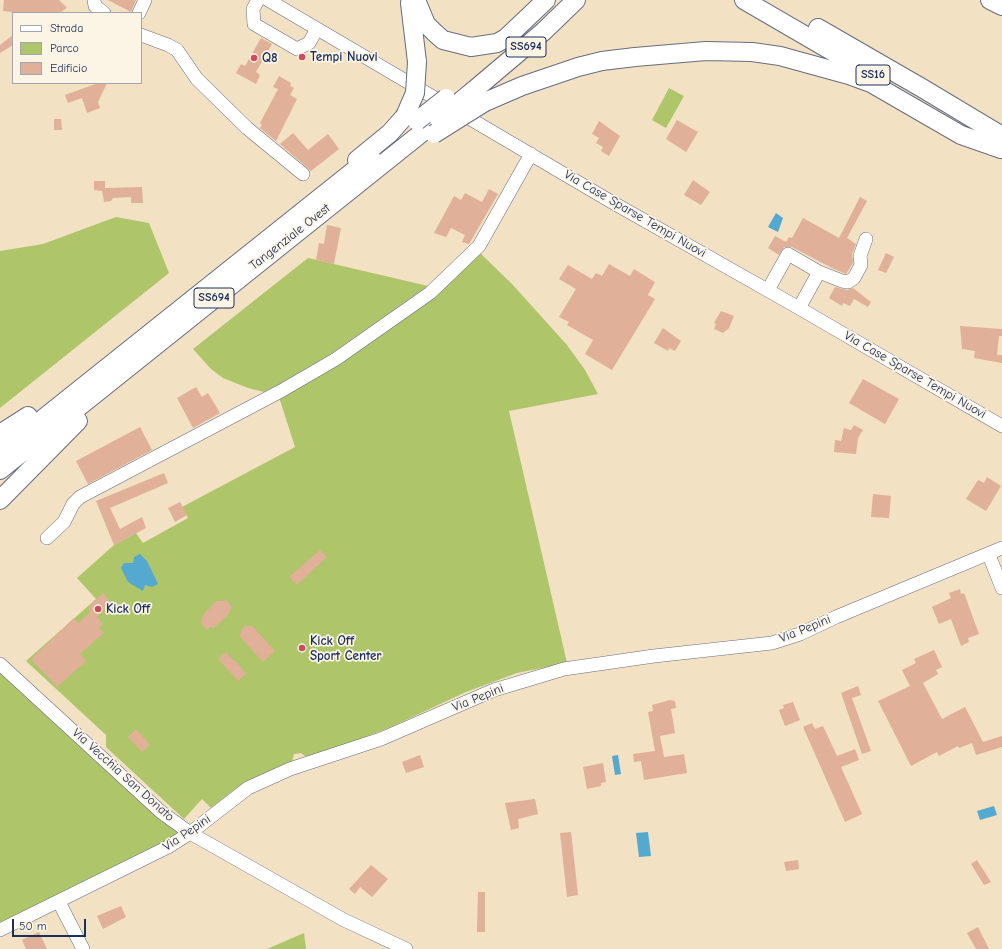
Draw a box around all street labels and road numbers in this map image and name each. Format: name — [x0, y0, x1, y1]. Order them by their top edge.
road number: SS694 — [506, 37, 546, 57]
road number: SS16 — [856, 65, 890, 85]
street label: Via Case Sparse Tempi Nuovi — [561, 167, 709, 261]
street label: Tangenziale Ovest — [246, 201, 334, 273]
road number: SS694 — [194, 288, 234, 308]
street label: Via Case Sparse Tempi Nuovi — [841, 328, 989, 422]
street label: Via Pepini — [777, 612, 833, 646]
street label: Via Pepini — [450, 681, 506, 715]
street label: Via Vecchia San Donato — [69, 725, 177, 825]
street label: Via Pepini — [160, 811, 214, 855]

